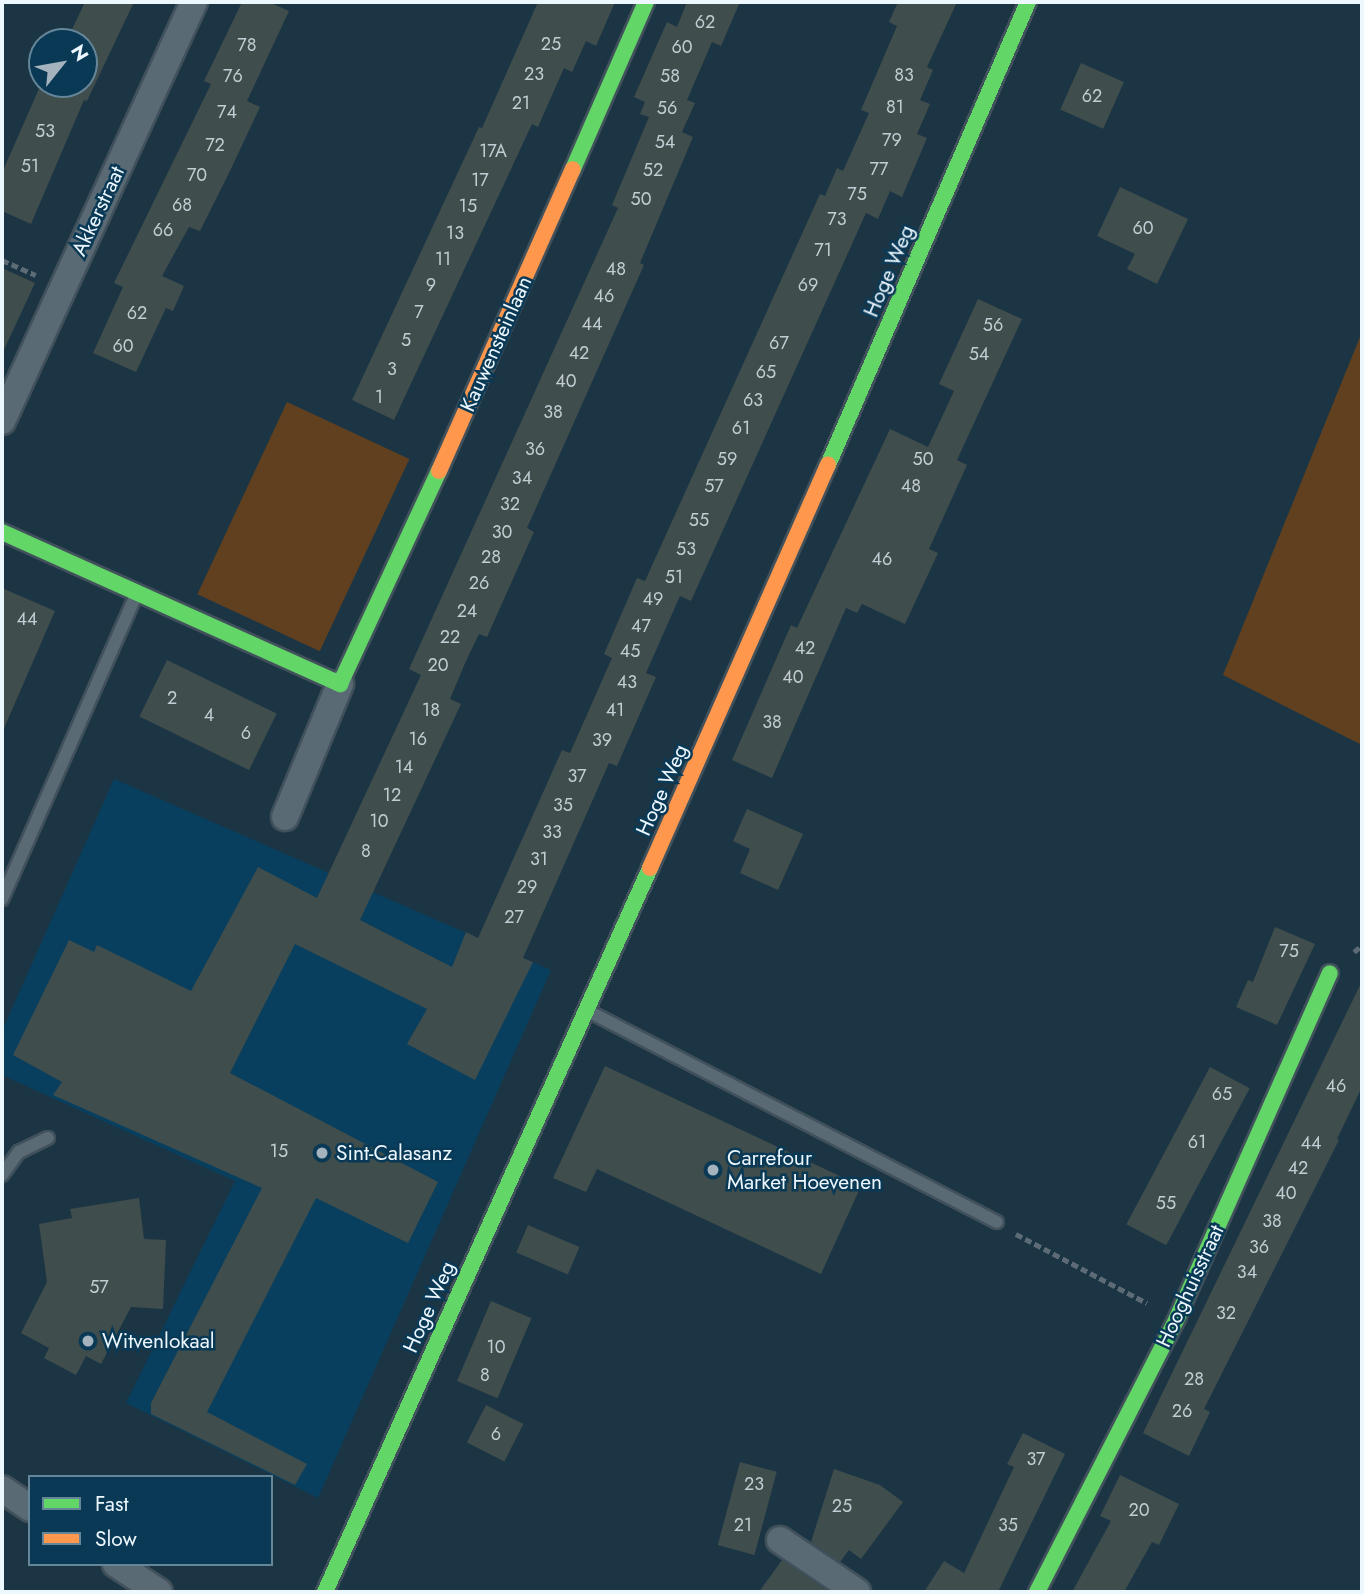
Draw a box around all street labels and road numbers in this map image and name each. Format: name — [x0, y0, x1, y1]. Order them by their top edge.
street label: Akkerstraat — [66, 162, 130, 260]
street label: Hoge Weg — [858, 221, 920, 321]
street label: Kauwensteinlaan — [455, 272, 537, 416]
street label: Hoge Weg — [631, 740, 693, 840]
street label: Hooghuisstraat — [1151, 1221, 1229, 1351]
street label: Hoge Weg — [398, 1257, 460, 1357]

